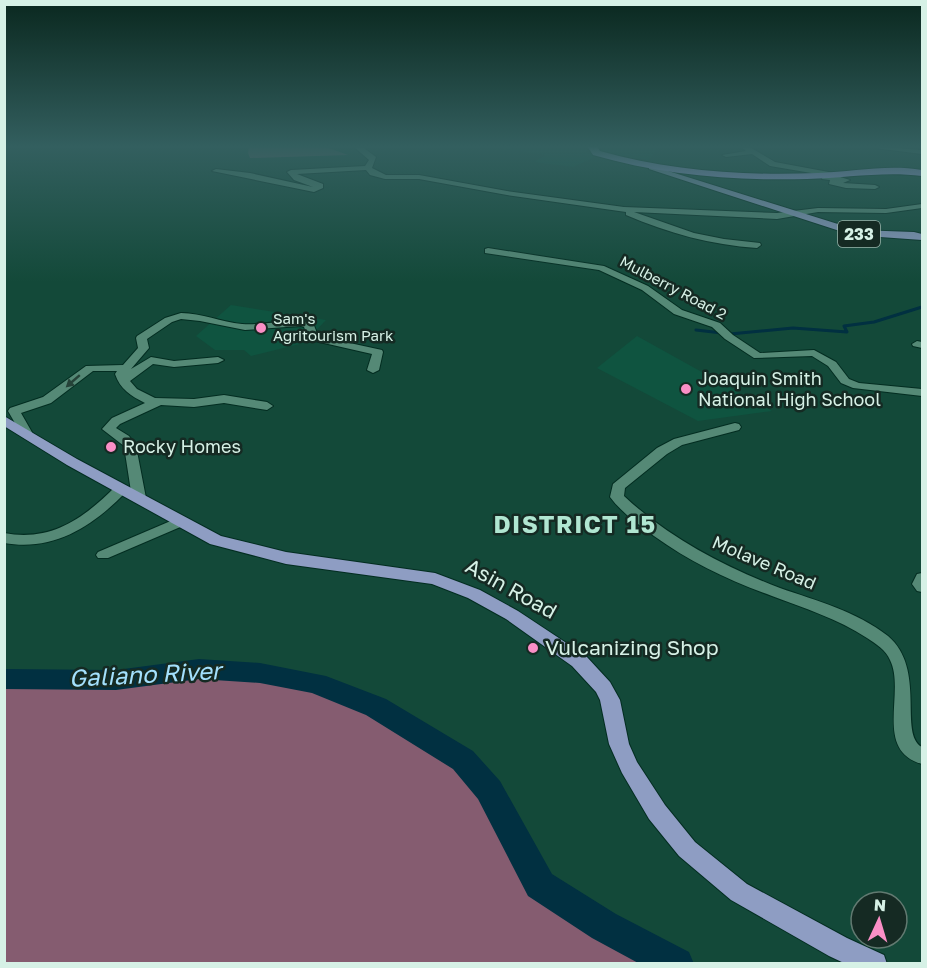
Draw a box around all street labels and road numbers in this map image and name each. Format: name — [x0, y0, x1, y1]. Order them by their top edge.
road number: 233 — [838, 221, 880, 247]
street label: Mulberry Road 2 — [617, 251, 730, 323]
street label: Molave Road — [709, 530, 820, 594]
street label: Asin Road — [461, 552, 562, 624]

